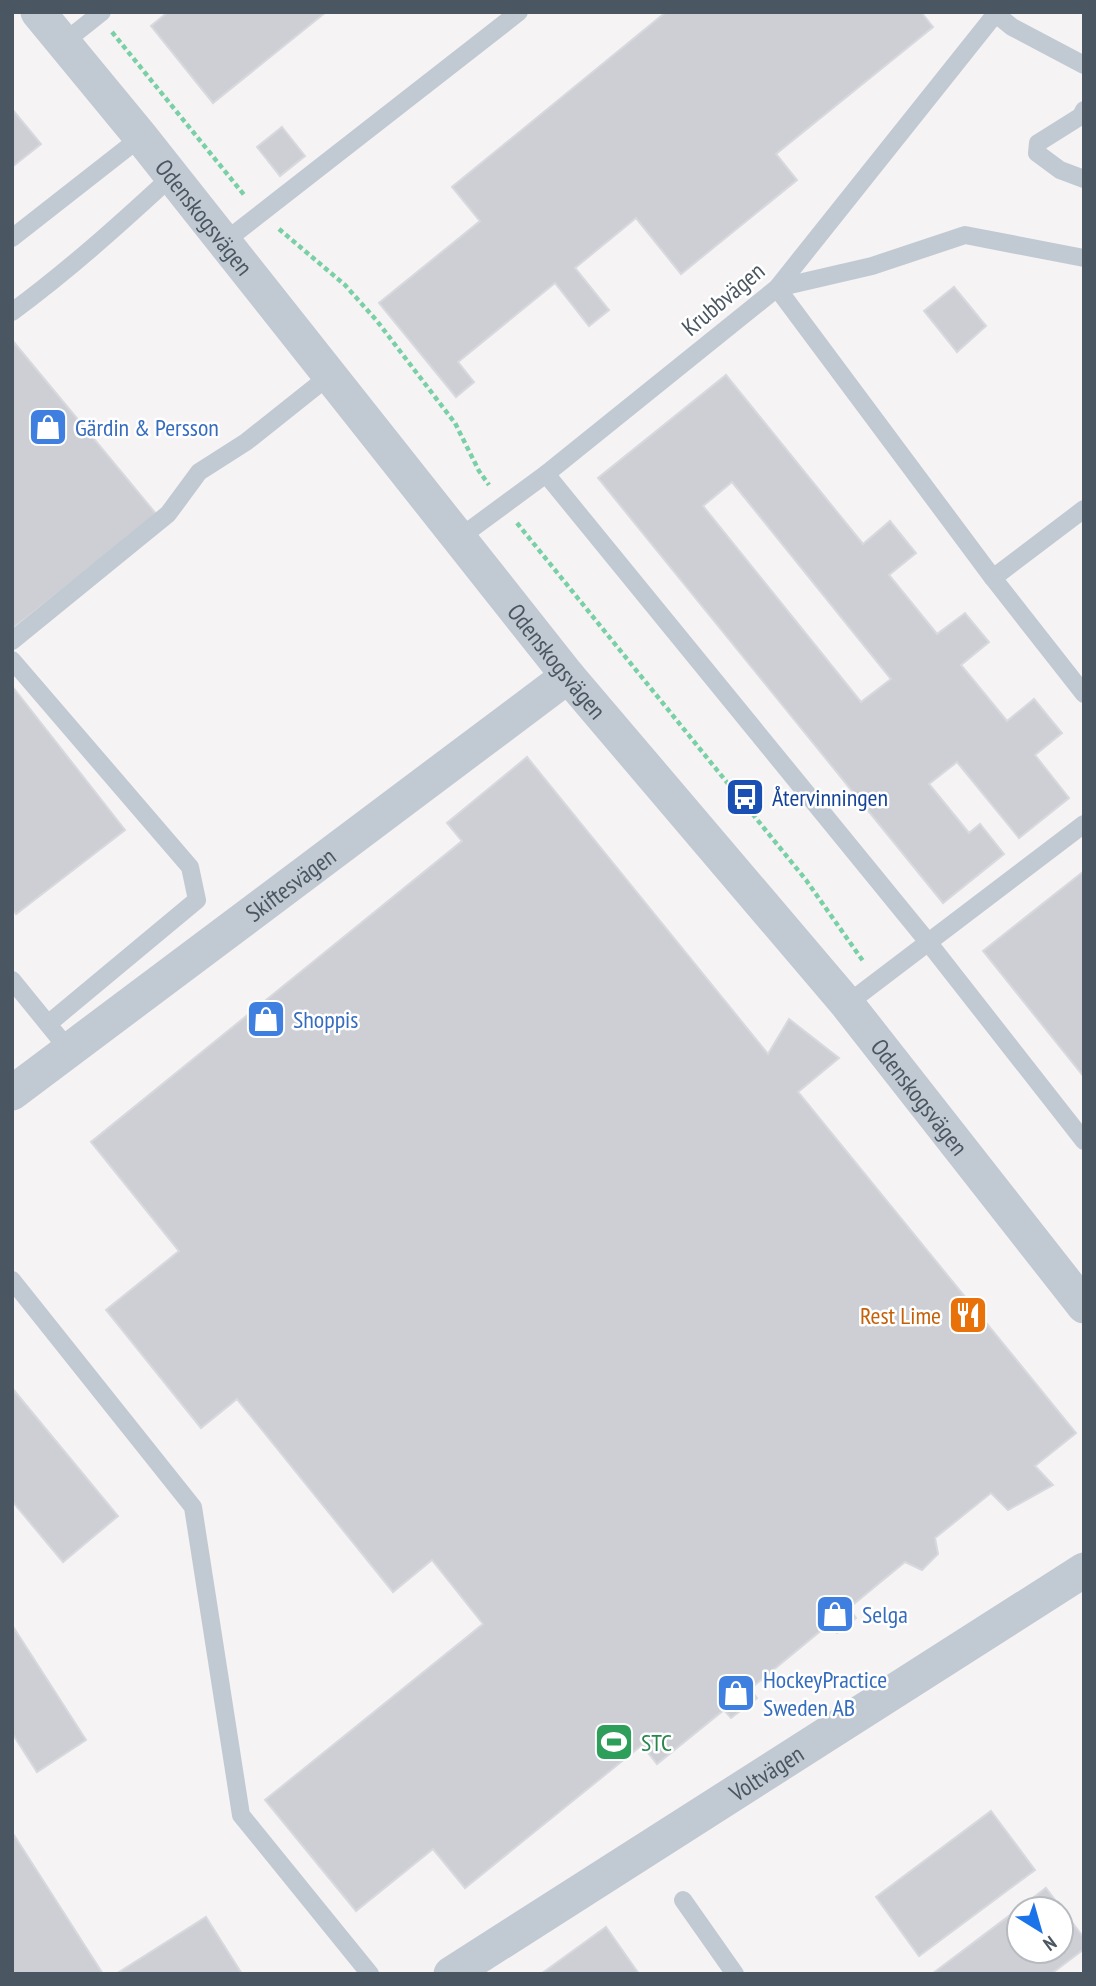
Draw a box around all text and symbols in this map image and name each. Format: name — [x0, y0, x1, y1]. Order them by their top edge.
street label: Odenskogsvägen — [149, 153, 260, 281]
street label: Krubbvägen — [675, 255, 771, 343]
shop icon: Gärdin & Persson — [27, 406, 69, 448]
place label: Gärdin & Persson — [75, 412, 219, 443]
street label: Odenskogsvägen — [501, 597, 613, 725]
bus stop icon: Återvinningen — [724, 776, 766, 818]
place label: Återvinningen — [772, 782, 888, 813]
street label: Skiftesvägen — [239, 840, 342, 928]
shop icon: Shoppis — [245, 998, 287, 1040]
place label: Shoppis — [293, 1004, 358, 1035]
street label: Odenskogsvägen — [864, 1032, 975, 1161]
restaurant icon: Rest Lime — [947, 1294, 989, 1336]
place label: Rest Lime — [860, 1300, 941, 1331]
shop icon: Selga — [814, 1593, 856, 1635]
place label: Selga — [862, 1599, 908, 1630]
place label: HockeyPractice Sweden AB — [763, 1664, 887, 1723]
shop icon: HockeyPractice Sweden AB — [715, 1672, 757, 1714]
sports icon: STC — [593, 1721, 635, 1763]
place label: STC — [641, 1727, 672, 1758]
street label: Voltvägen — [722, 1738, 809, 1808]
north arrow — [1005, 1895, 1075, 1965]
text: N — [1039, 1931, 1062, 1956]

